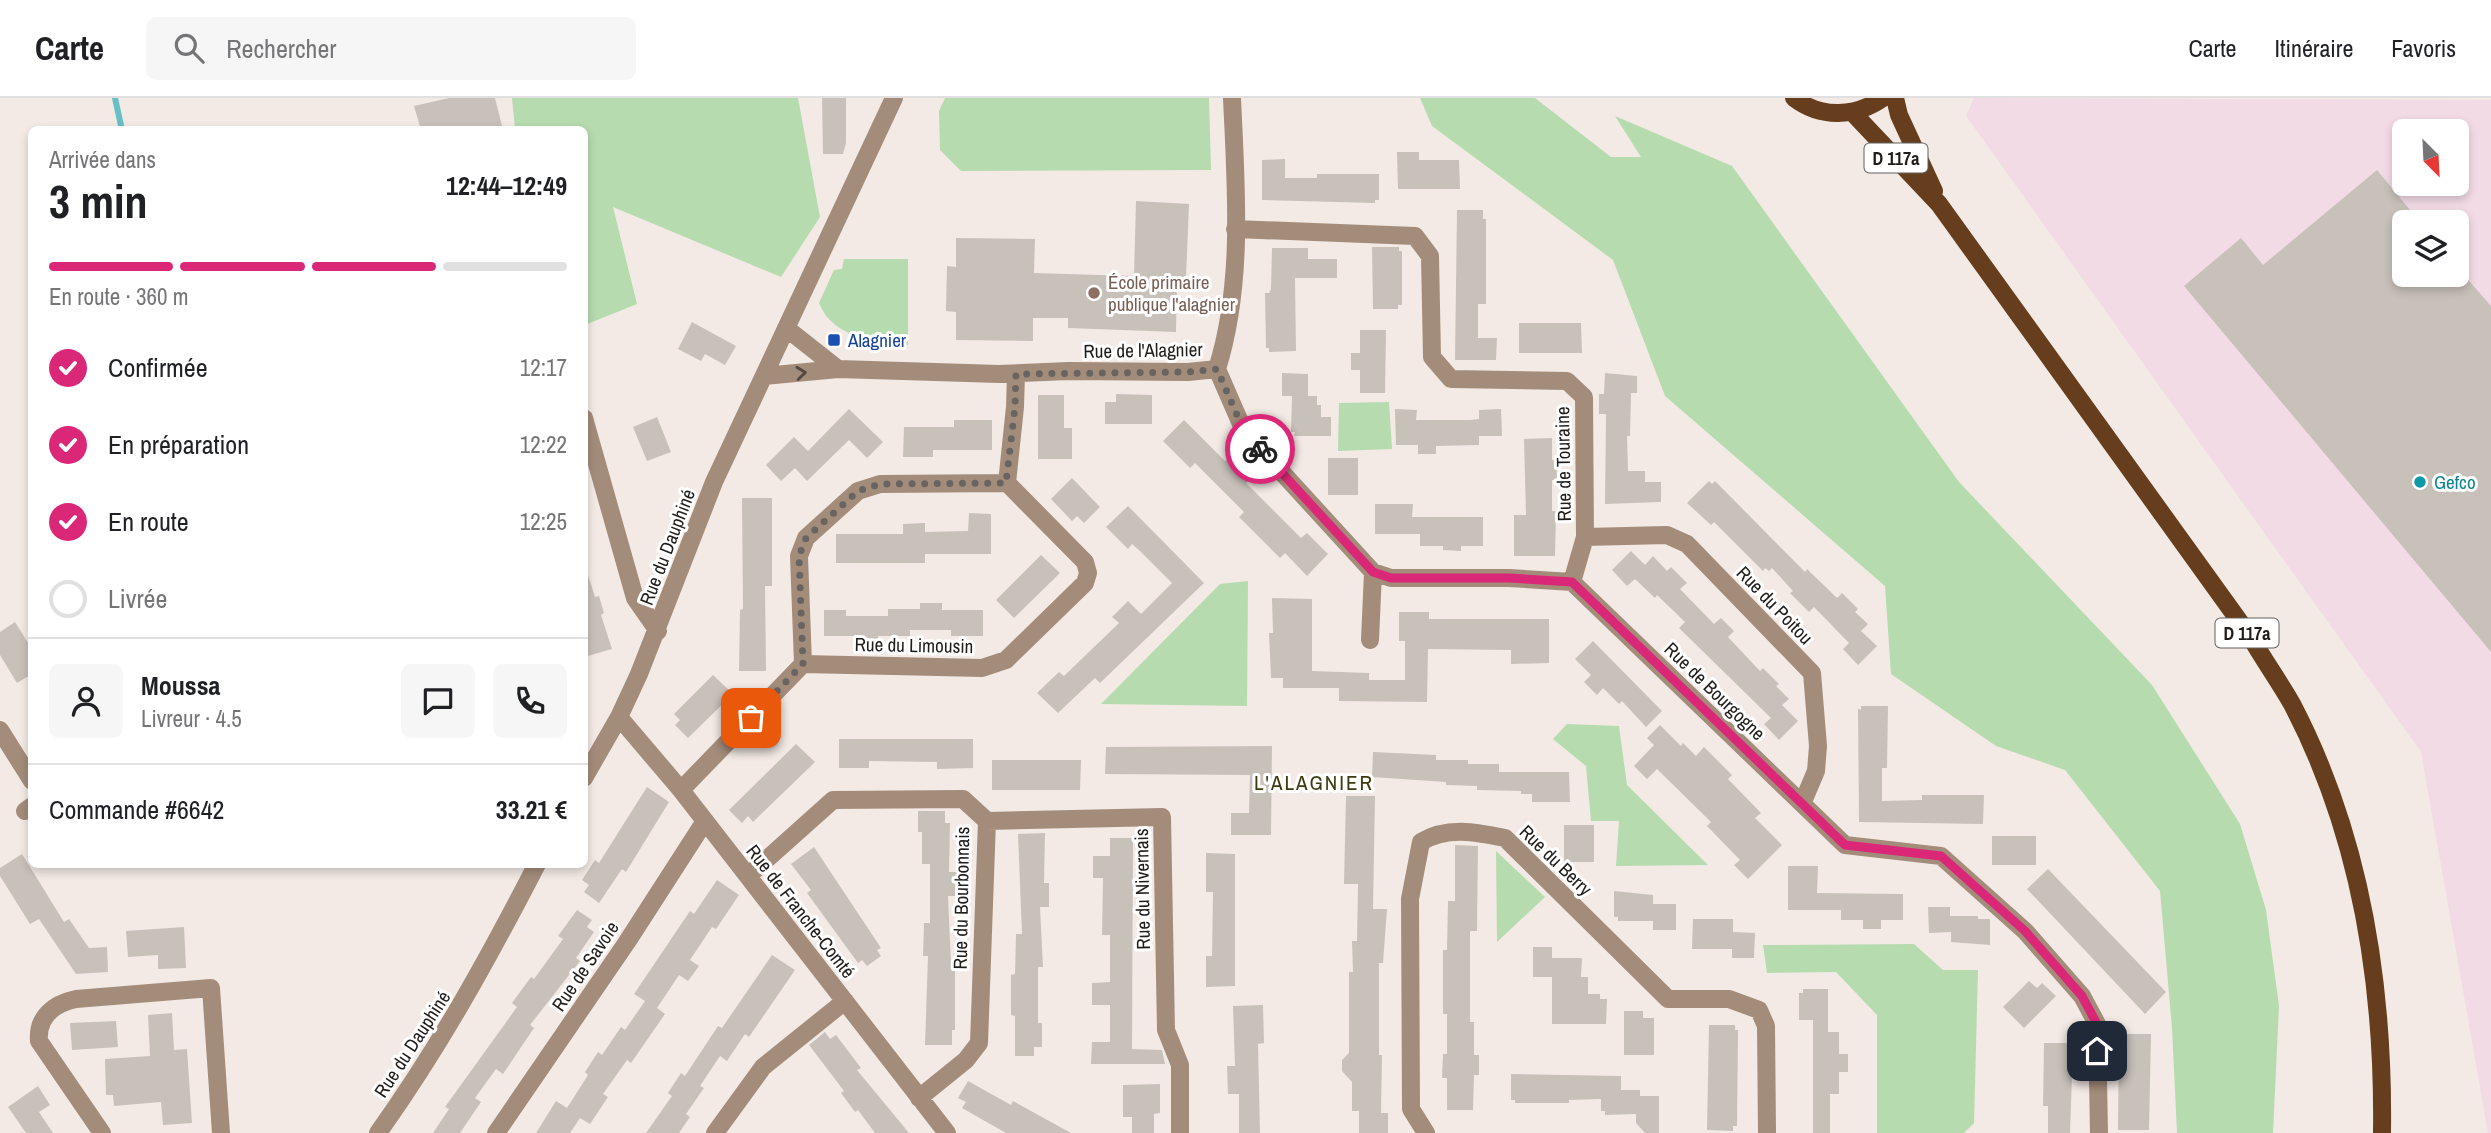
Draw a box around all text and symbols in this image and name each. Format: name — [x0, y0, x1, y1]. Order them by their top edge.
search box — [146, 17, 636, 80]
text: Carte — [35, 26, 104, 70]
icon: search — [170, 29, 208, 67]
text: Rechercher — [226, 31, 336, 66]
text: Carte — [2188, 32, 2237, 64]
text: Itinéraire — [2275, 32, 2353, 64]
text: Favoris — [2391, 32, 2456, 64]
north arrow — [2392, 119, 2469, 196]
map controls — [2392, 119, 2469, 287]
text: Arrivée dans — [49, 144, 156, 175]
road number: D 117a — [1864, 144, 1927, 172]
text: 12:44–12:49 — [446, 168, 567, 203]
text: 3 min — [49, 170, 148, 232]
button: layers — [2392, 210, 2469, 287]
place label: École primaire publique l'alagnier — [1108, 269, 1236, 317]
text: En route · 360 m — [49, 281, 188, 312]
marker: École primaire publique l'alagnier — [1086, 285, 1102, 301]
place label: Alagnier — [847, 327, 907, 353]
marker: Alagnier — [826, 332, 842, 348]
street label: Rue de l'Alagnier — [1083, 336, 1204, 364]
icon: check — [49, 349, 87, 387]
text: Confirmée — [108, 350, 208, 385]
text: 12:17 — [520, 352, 567, 383]
one-way arrow — [795, 365, 807, 380]
street label: Rue de Touraine — [1549, 406, 1577, 522]
courier — [1225, 414, 1295, 484]
icon: check — [49, 426, 87, 464]
text: En préparation — [108, 427, 249, 462]
text: 12:22 — [520, 429, 567, 460]
icon: bike — [1241, 430, 1279, 468]
place label: Gefco — [2434, 469, 2476, 495]
marker: Gefco — [2412, 474, 2428, 490]
street label: Rue du Dauphiné — [633, 485, 701, 609]
icon: check — [49, 503, 87, 541]
text: En route — [108, 504, 189, 539]
text: 12:25 — [520, 506, 567, 537]
street label: Rue du Poitou — [1731, 560, 1819, 650]
text: Livrée — [108, 581, 167, 616]
road number: D 117a — [2216, 618, 2278, 648]
street label: Rue du Limousin — [854, 631, 974, 659]
street label: Rue de Bourgogne — [1659, 636, 1771, 746]
button: person — [49, 664, 123, 738]
button: chat — [401, 664, 475, 738]
button: phone — [493, 664, 567, 738]
text: Moussa — [141, 668, 220, 703]
pin — [721, 688, 781, 748]
icon: bag — [732, 699, 770, 737]
text: Livreur · 4.5 — [141, 703, 242, 734]
district label: L'ALAGNIER — [1254, 768, 1374, 797]
text: Commande #6642 — [49, 792, 224, 827]
text: 33.21 € — [496, 792, 567, 827]
street label: Rue du Berry — [1514, 819, 1598, 901]
street label: Rue du Bourbonnais — [947, 826, 975, 970]
street label: Rue du Nivernais — [1128, 828, 1156, 950]
street label: Rue de Franche-Comté — [741, 839, 861, 983]
street label: Rue de Savoie — [545, 916, 625, 1016]
street label: Rue du Dauphiné — [368, 986, 456, 1102]
pin — [2067, 1021, 2127, 1081]
icon: home — [2078, 1032, 2116, 1070]

